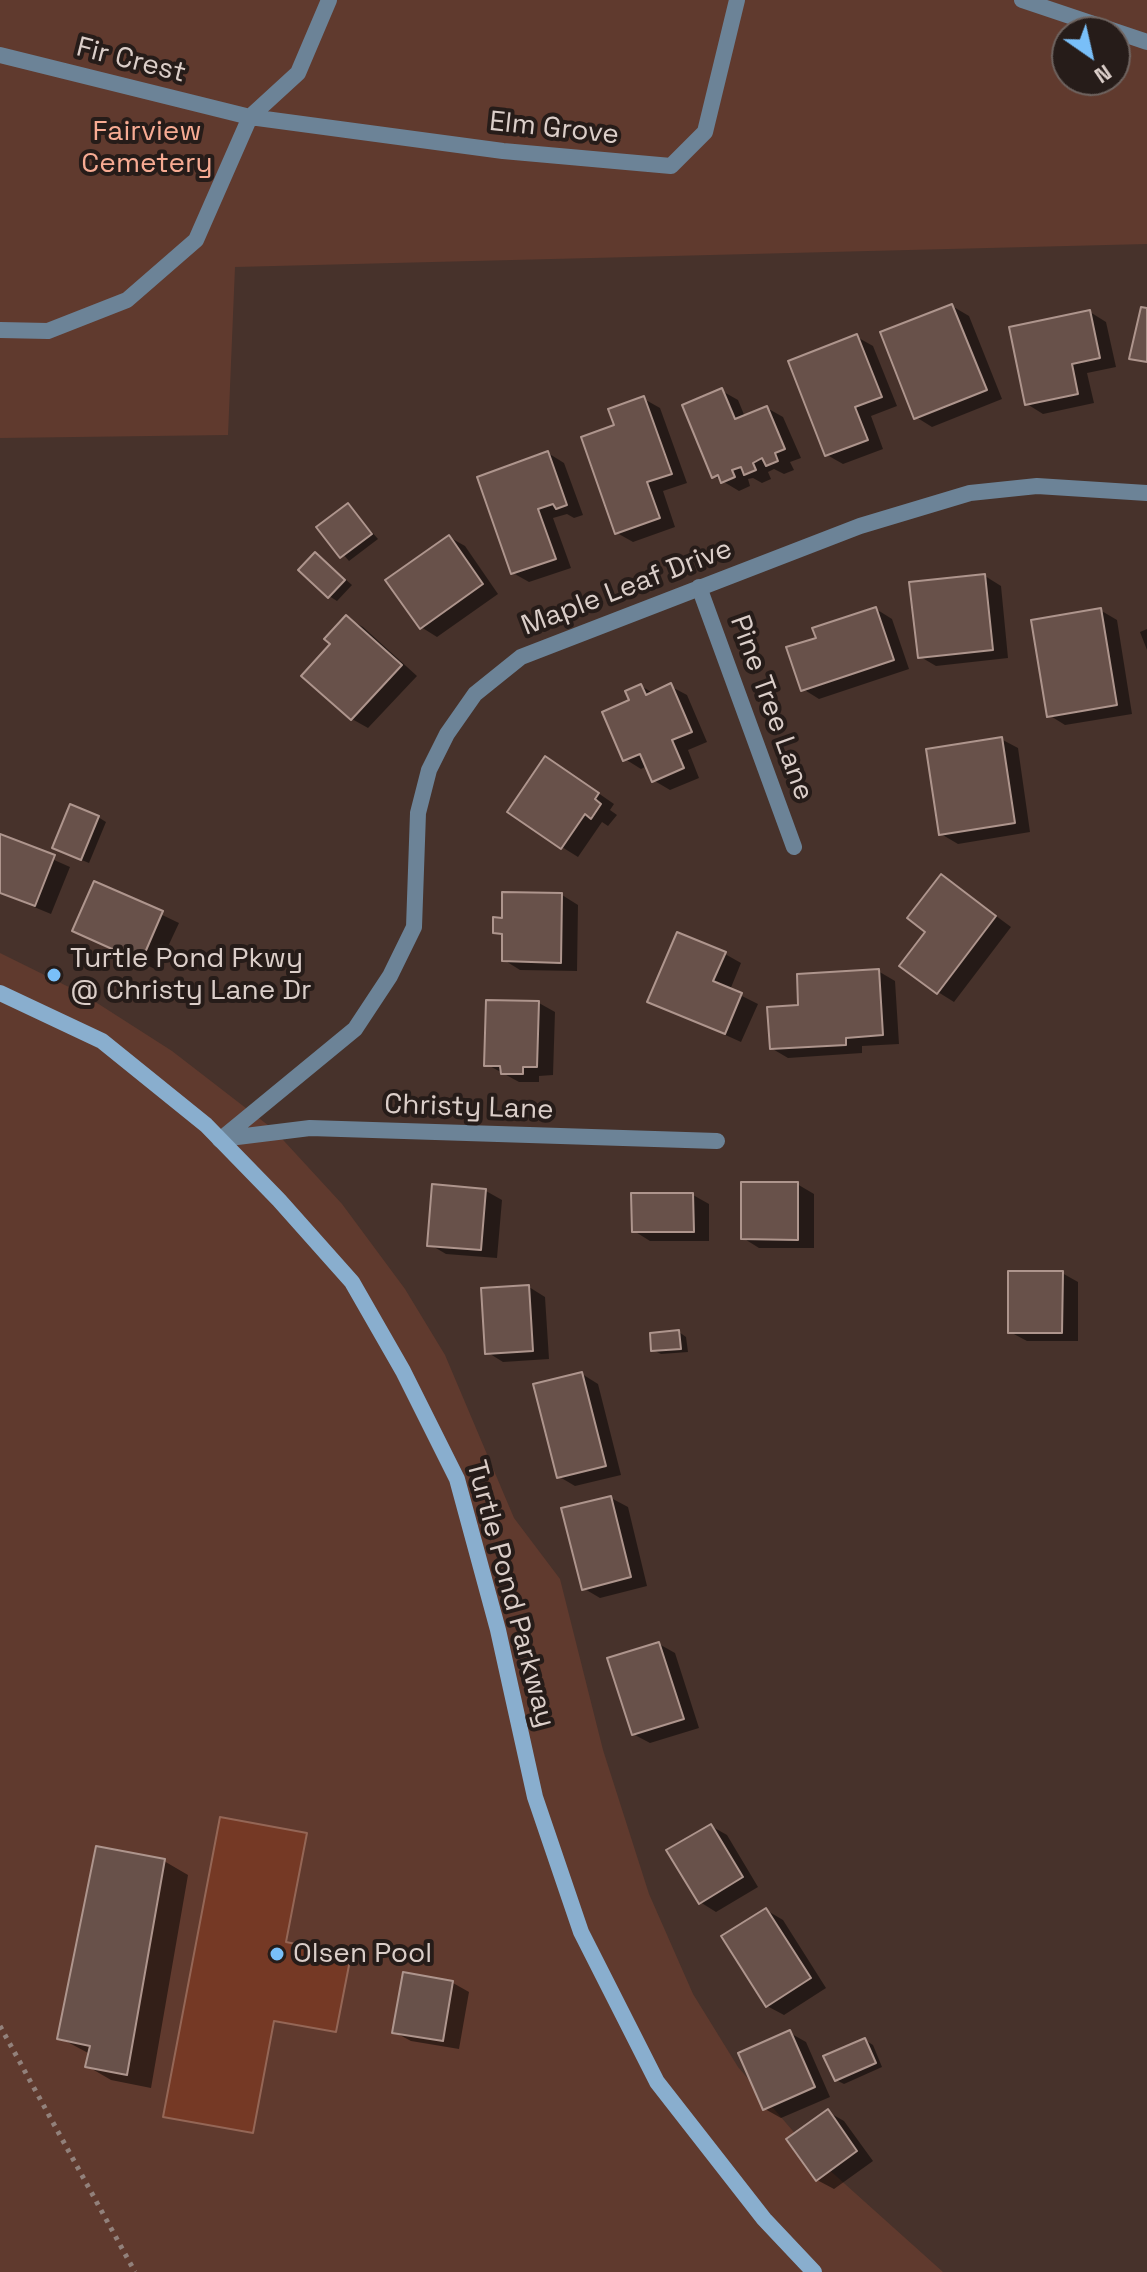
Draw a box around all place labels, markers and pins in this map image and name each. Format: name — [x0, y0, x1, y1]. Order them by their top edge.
place label: Turtle Pond Pkwy @ Christy Lane Dr — [70, 942, 312, 1008]
marker: Turtle Pond Pkwy @ Christy Lane Dr — [45, 966, 63, 984]
place label: Olsen Pool — [293, 1937, 432, 1971]
marker: Olsen Pool — [268, 1945, 286, 1963]

